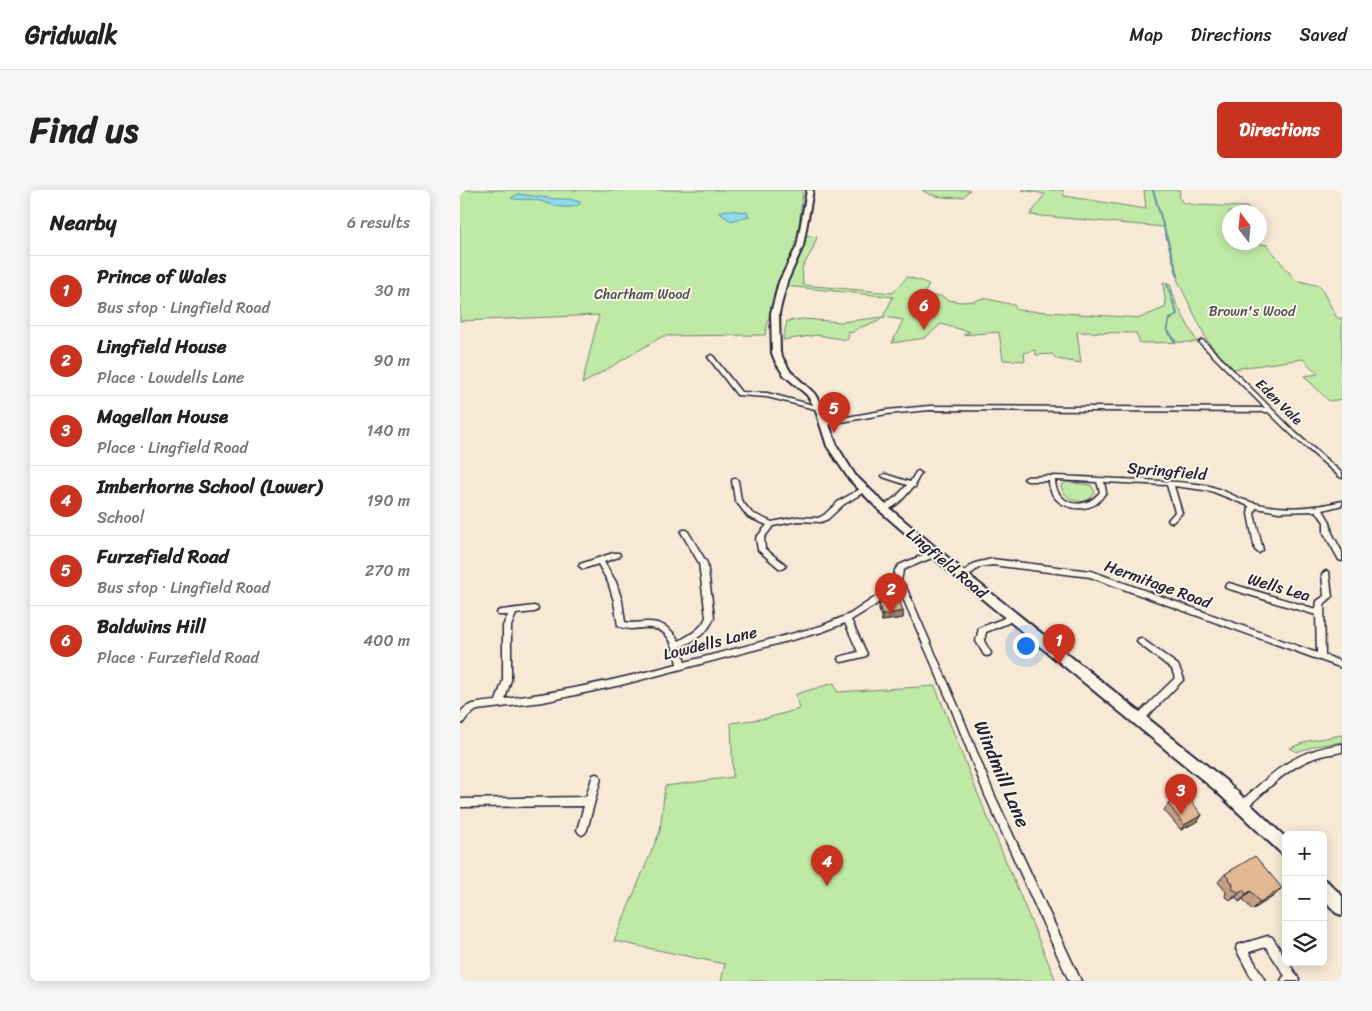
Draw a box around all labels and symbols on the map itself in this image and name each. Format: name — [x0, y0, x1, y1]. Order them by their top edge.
north arrow — [1222, 205, 1267, 250]
park label: Chartham Wood — [594, 282, 691, 307]
pin: 6 — [908, 289, 940, 330]
park label: Brown's Wood — [1209, 299, 1297, 324]
street label: Eden Vale — [1249, 373, 1309, 432]
pin: 5 — [818, 392, 850, 433]
street label: Springfield — [1126, 453, 1209, 489]
street label: Lingfield Road — [899, 520, 996, 607]
street label: Hermitage Road — [1100, 551, 1217, 617]
street label: Wells Lea — [1244, 564, 1314, 610]
pin: 2 — [875, 573, 907, 614]
street label: Lowdells Lane — [660, 617, 760, 669]
pin: 1 — [1043, 624, 1075, 665]
your location — [1013, 633, 1039, 659]
street label: Windmill Lane — [965, 715, 1040, 833]
pin: 3 — [1165, 774, 1197, 815]
pin: 4 — [811, 845, 843, 886]

